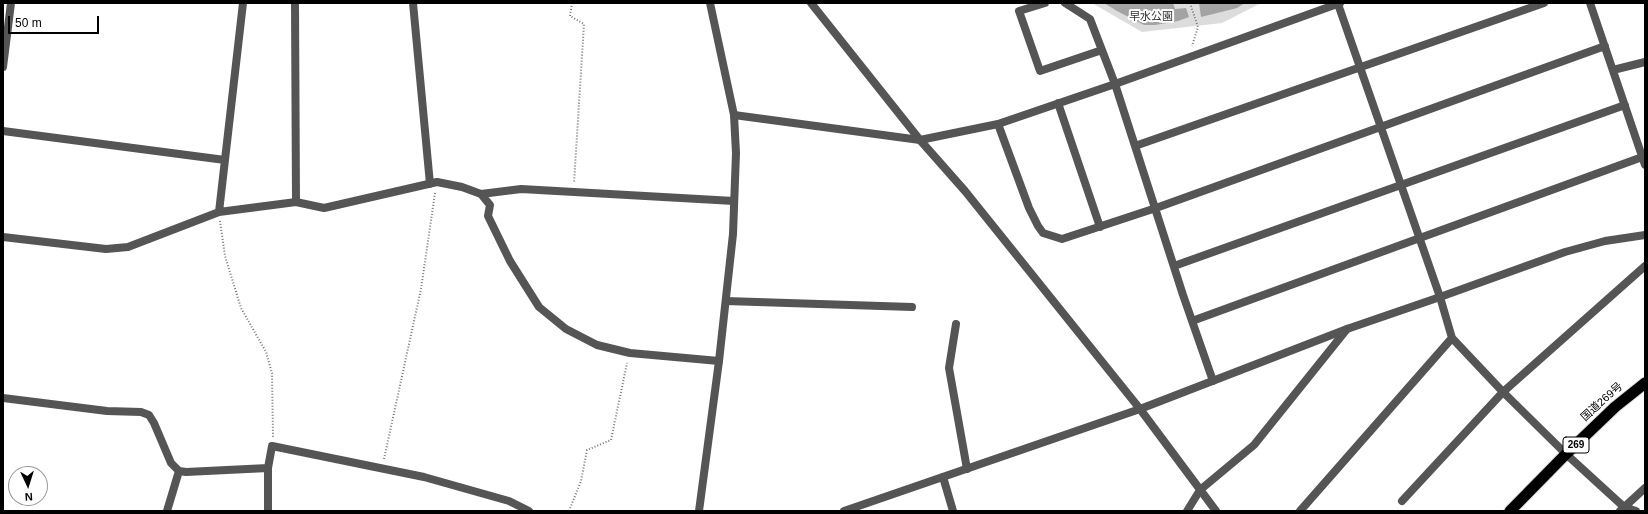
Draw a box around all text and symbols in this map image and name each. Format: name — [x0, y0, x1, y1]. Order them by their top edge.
scale bar — [10, 8, 101, 34]
park label: 早水公園 — [1129, 10, 1173, 24]
text: 50 m — [15, 16, 42, 30]
street label: 国道269号 — [1579, 380, 1625, 424]
road number: 269 — [1563, 437, 1589, 453]
north arrow — [8, 466, 48, 506]
text: N — [24, 491, 33, 503]

